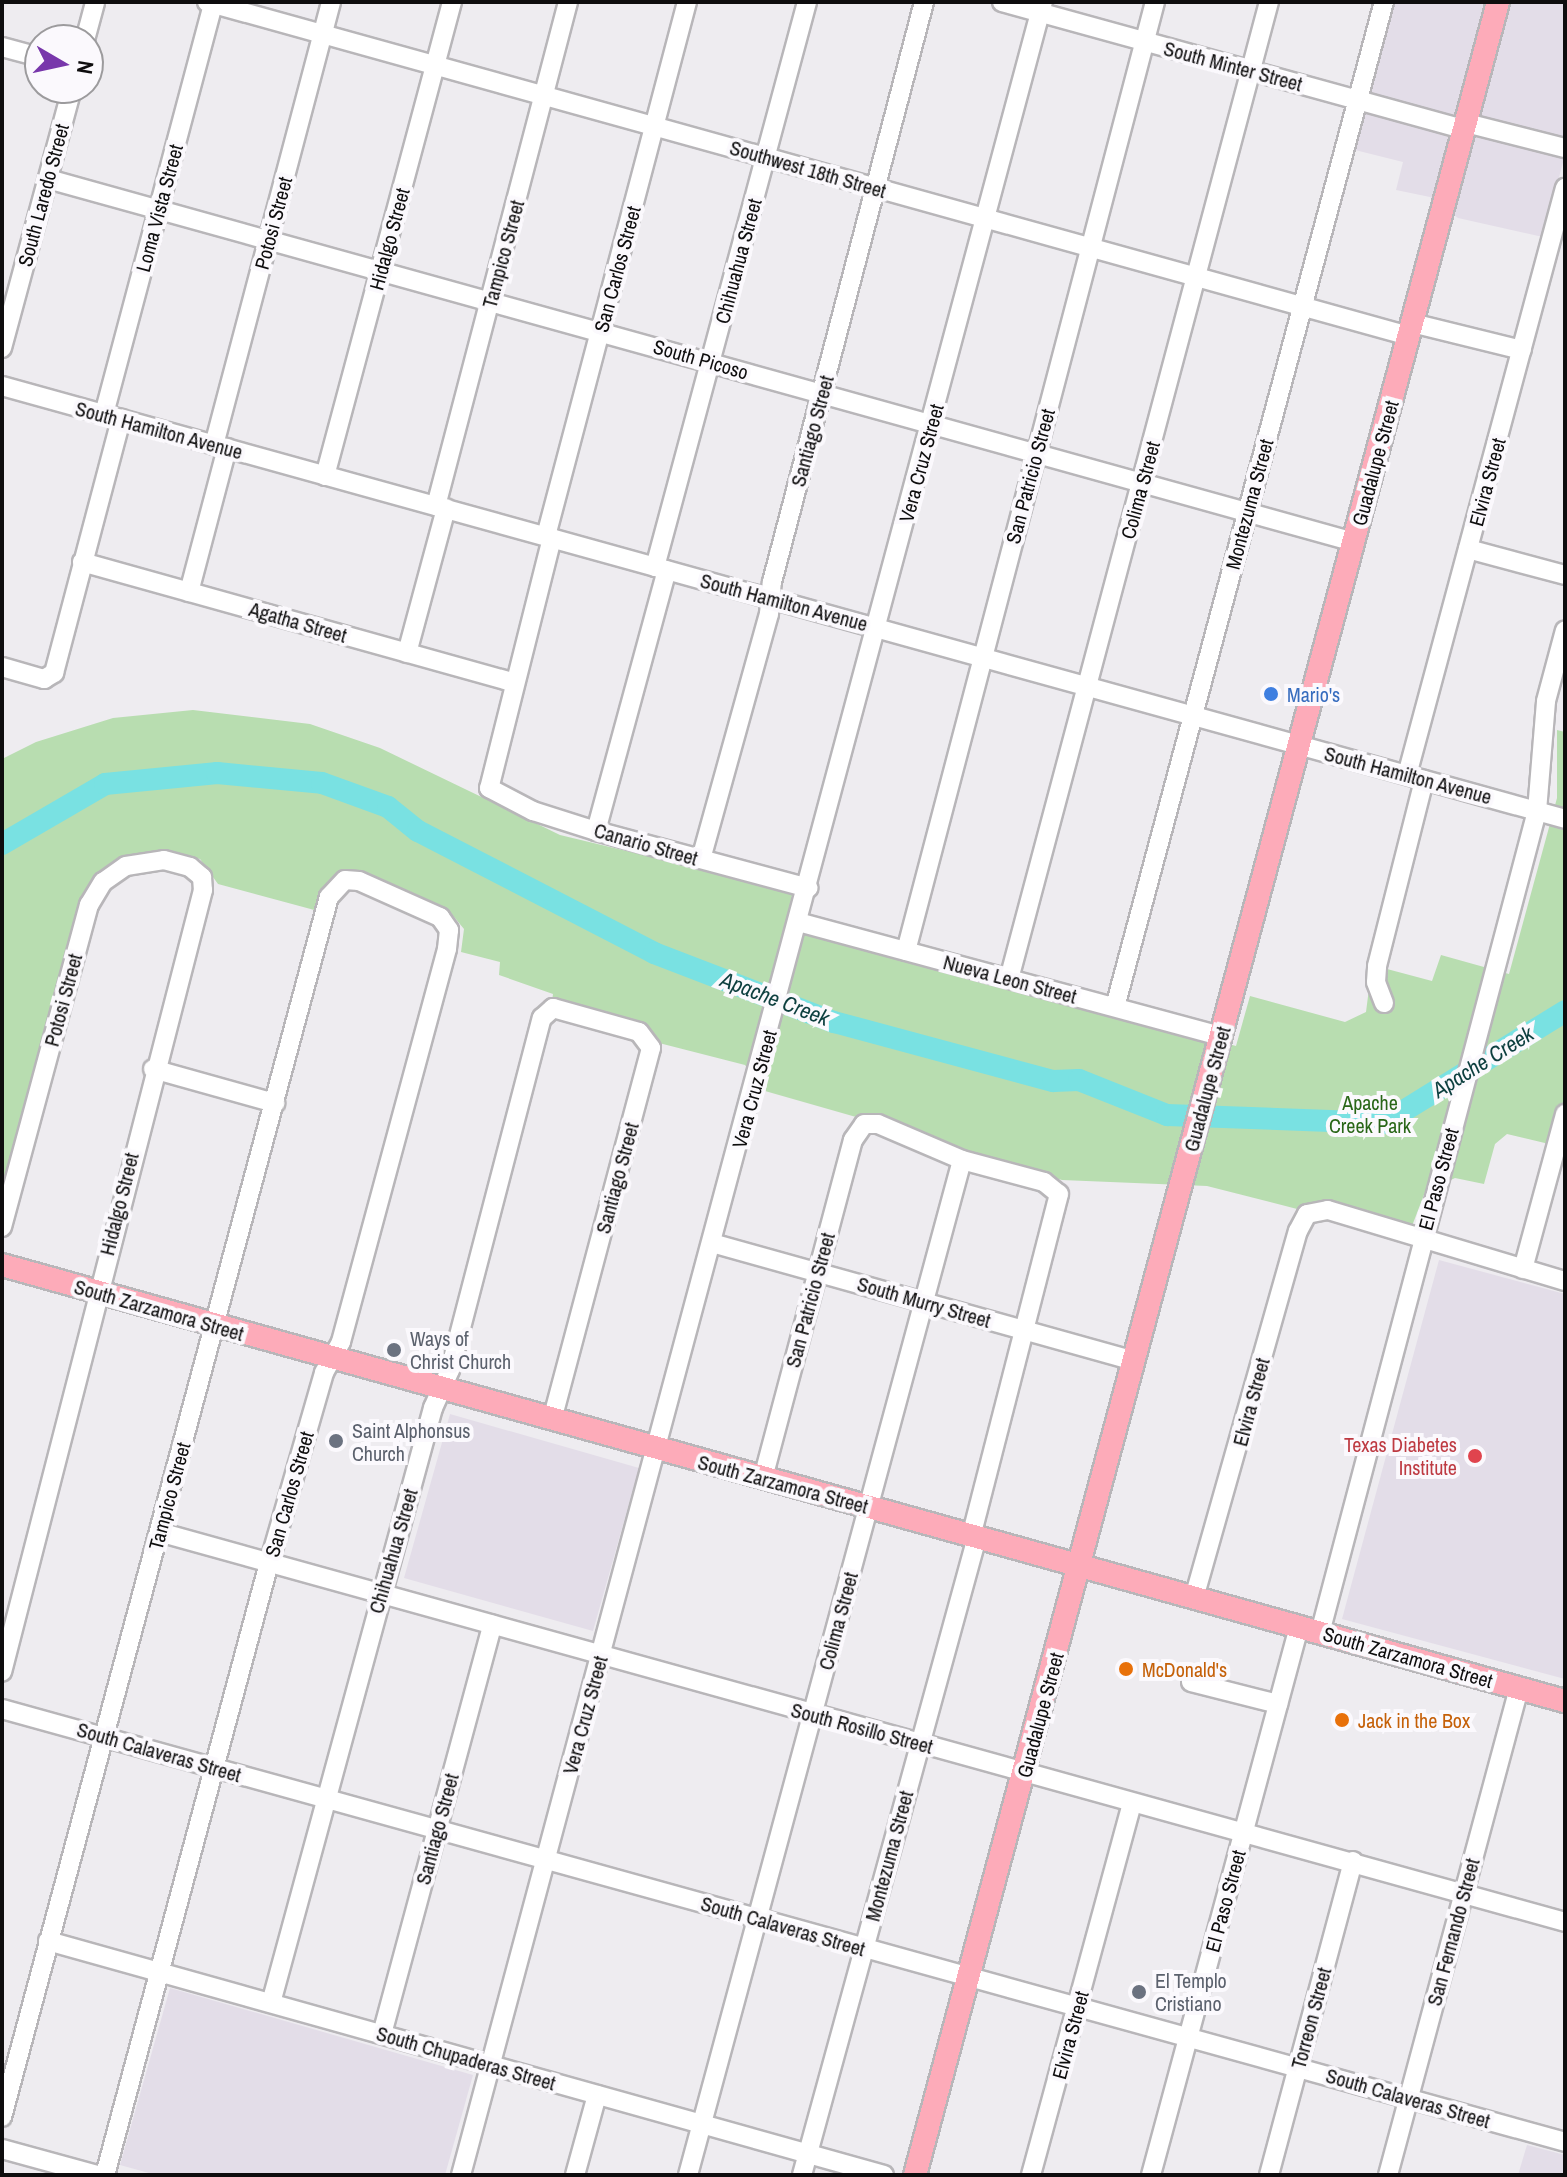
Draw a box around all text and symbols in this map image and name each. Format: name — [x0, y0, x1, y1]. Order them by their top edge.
north arrow — [24, 24, 104, 104]
street label: South Minter Street — [1161, 36, 1305, 96]
text: N — [70, 59, 102, 76]
street label: South Laredo Street — [12, 121, 74, 269]
street label: Southwest 18th Street — [727, 135, 889, 203]
street label: Loma Vista Street — [130, 142, 188, 274]
street label: Potosi Street — [249, 174, 297, 272]
street label: Hidalgo Street — [364, 185, 414, 293]
street label: Chihuahua Street — [710, 196, 766, 326]
street label: Tampico Street — [477, 197, 529, 311]
street label: San Carlos Street — [589, 203, 645, 335]
street label: South Picoso — [651, 334, 751, 384]
street label: Santiago Street — [786, 373, 838, 489]
street label: South Hamilton Avenue — [72, 396, 246, 464]
street label: Guadalupe Street — [1347, 398, 1403, 528]
street label: Vera Cruz Street — [894, 401, 948, 525]
street label: San Patricio Street — [1000, 406, 1060, 546]
street label: Elvira Street — [1464, 435, 1510, 529]
street label: Montezuma Street — [1220, 436, 1278, 572]
street label: Colima Street — [1115, 438, 1165, 542]
street label: South Hamilton Avenue — [697, 568, 871, 636]
street label: Agatha Street — [246, 597, 350, 647]
place label: Mario's — [1287, 682, 1340, 706]
marker: Mario's — [1262, 685, 1280, 703]
street label: South Hamilton Avenue — [1321, 741, 1495, 809]
street label: Canario Street — [591, 818, 701, 870]
street label: Nueva Leon Street — [941, 950, 1079, 1008]
street label: Potosi Street — [39, 951, 87, 1049]
water label: Apache Creek — [717, 966, 833, 1032]
water label: Apache Creek — [1428, 1021, 1538, 1103]
street label: Guadalupe Street — [1179, 1024, 1235, 1154]
street label: Vera Cruz Street — [727, 1027, 781, 1151]
park label: Apache Creek Park — [1329, 1090, 1411, 1137]
street label: Santiago Street — [591, 1120, 643, 1236]
street label: El Paso Street — [1413, 1125, 1463, 1233]
street label: Hidalgo Street — [95, 1150, 143, 1258]
street label: San Patricio Street — [780, 1230, 840, 1370]
street label: South Murry Street — [855, 1271, 993, 1333]
street label: South Zarzamora Street — [72, 1274, 246, 1346]
place label: Ways of Christ Church — [410, 1326, 511, 1373]
marker: Ways of Christ Church — [385, 1341, 403, 1359]
street label: Elvira Street — [1228, 1355, 1274, 1449]
place label: Saint Alphonsus Church — [352, 1418, 471, 1465]
street label: San Carlos Street — [260, 1428, 318, 1560]
marker: Saint Alphonsus Church — [327, 1432, 345, 1450]
place label: Texas Diabetes Institute — [1344, 1432, 1457, 1479]
street label: Tampico Street — [143, 1439, 195, 1553]
marker: Texas Diabetes Institute — [1464, 1445, 1486, 1467]
street label: South Zarzamora Street — [695, 1450, 871, 1518]
street label: Chihuahua Street — [364, 1486, 422, 1616]
street label: Colima Street — [813, 1569, 863, 1673]
street label: South Zarzamora Street — [1321, 1621, 1495, 1693]
street label: Guadalupe Street — [1012, 1650, 1068, 1780]
street label: Vera Cruz Street — [558, 1653, 612, 1777]
place label: McDonald's — [1142, 1657, 1227, 1681]
marker: McDonald's — [1117, 1660, 1135, 1678]
street label: South Rosillo Street — [788, 1698, 936, 1758]
place label: Jack in the Box — [1358, 1708, 1470, 1732]
marker: Jack in the Box — [1333, 1711, 1351, 1729]
street label: South Calaveras Street — [74, 1717, 244, 1787]
street label: Santiago Street — [411, 1771, 463, 1887]
street label: Montezuma Street — [860, 1788, 918, 1924]
street label: El Paso Street — [1200, 1847, 1250, 1955]
street label: San Fernando Street — [1422, 1856, 1484, 2008]
street label: South Calaveras Street — [698, 1891, 868, 1961]
street label: Torreon Street — [1286, 1965, 1336, 2071]
place label: El Templo Cristiano — [1155, 1968, 1227, 2015]
marker: El Templo Cristiano — [1130, 1983, 1148, 2001]
street label: Elvira Street — [1047, 1988, 1093, 2082]
street label: South Chupaderas Street — [374, 2021, 558, 2095]
street label: South Calaveras Street — [1323, 2063, 1493, 2133]

